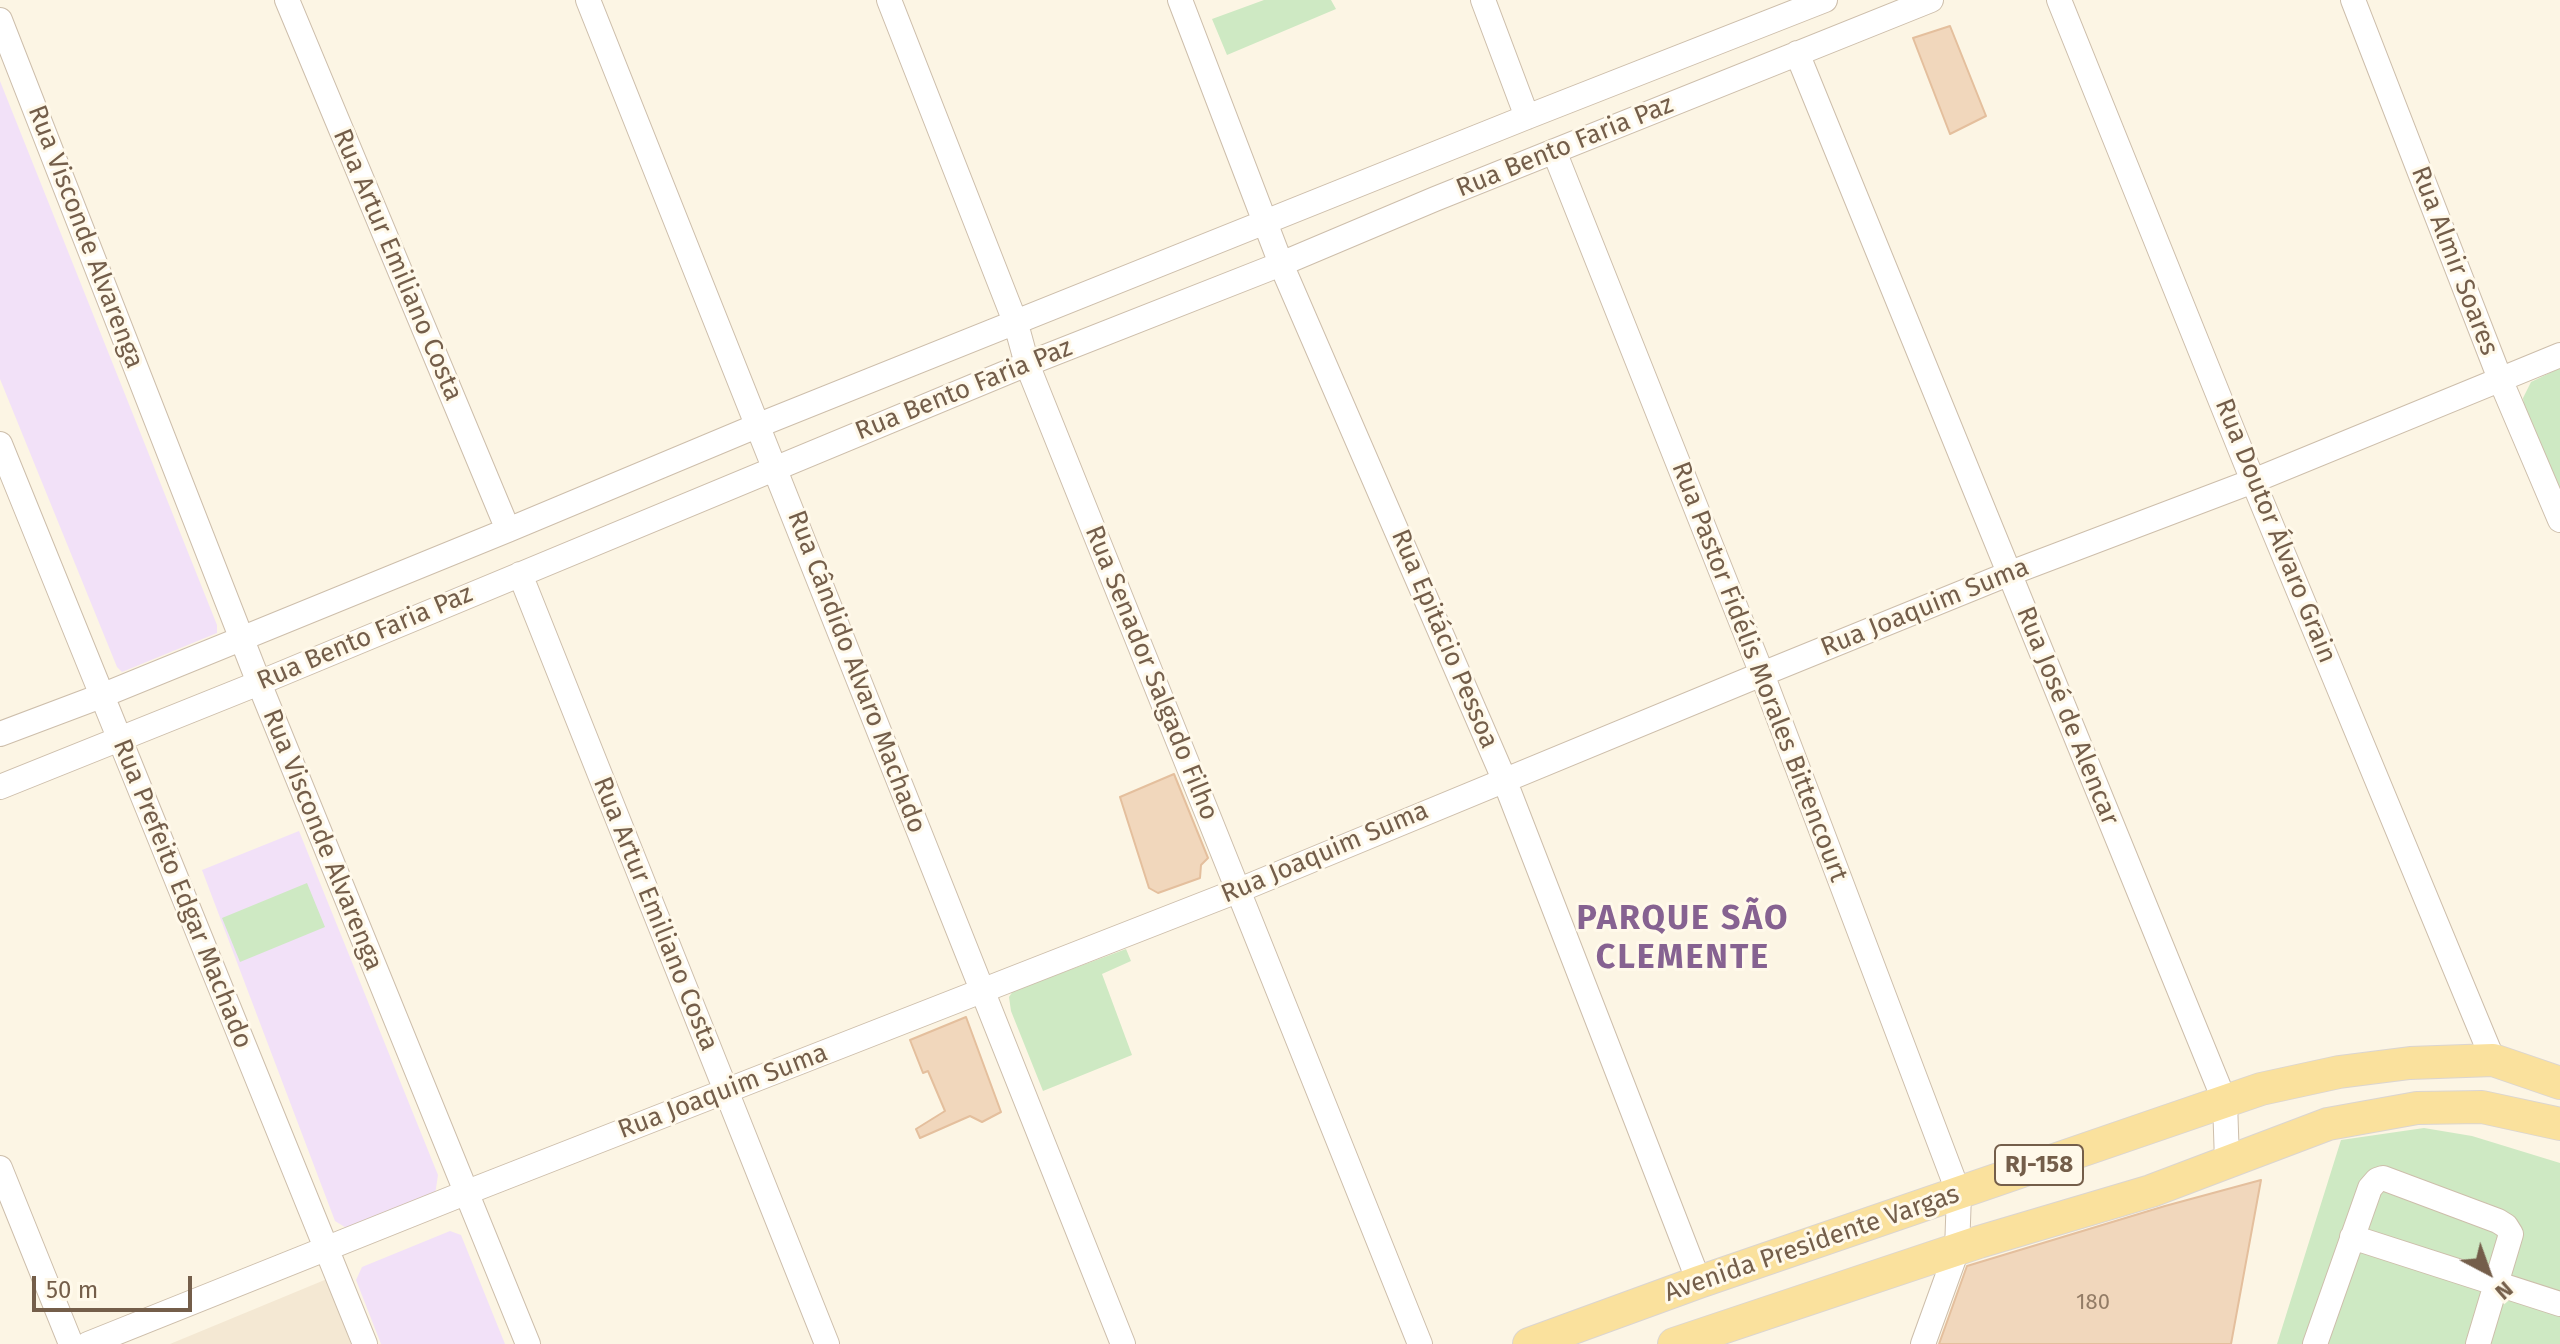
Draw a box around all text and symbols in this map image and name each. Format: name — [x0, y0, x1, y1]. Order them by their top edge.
street label: Rua Bento Faria Paz — [1452, 89, 1678, 205]
street label: Rua Visconde Alvarenga — [20, 101, 150, 373]
street label: Rua Artur Emiliano Costa — [325, 124, 469, 406]
street label: Rua Almir Soares — [2404, 162, 2504, 360]
street label: Rua Bento Faria Paz — [851, 332, 1077, 448]
street label: Rua Doutor Álvaro Grain — [2208, 394, 2342, 668]
street label: Rua Pastor Fidélis Morales Bittencourt — [1664, 458, 1854, 886]
street label: Rua Cândido Alvaro Machado — [780, 506, 932, 838]
street label: Rua Senador Salgado Filho — [1078, 521, 1224, 825]
street label: Rua Epitácio Pessoa — [1384, 525, 1504, 753]
street label: Rua Joaquim Suma — [1816, 552, 2034, 664]
street label: Rua Bento Faria Paz — [253, 578, 477, 698]
street label: Rua José de Alencar — [2009, 602, 2125, 830]
street label: Rua Visconde Alvarenga — [255, 705, 389, 975]
street label: Rua Prefeito Edgar Machado — [106, 735, 258, 1053]
street label: Rua Artur Emiliano Costa — [586, 772, 724, 1056]
street label: Rua Joaquim Suma — [1217, 795, 1433, 911]
district label: PARQUE SÃO CLEMENTE — [1577, 900, 1789, 980]
street label: Rua Joaquim Suma — [614, 1038, 832, 1146]
road number: RJ-158 — [1995, 1145, 2083, 1185]
street label: Avenida Presidente Vargas — [1661, 1179, 1963, 1309]
north arrow — [2448, 1232, 2528, 1312]
scale bar — [36, 1260, 196, 1310]
text: 50 m — [46, 1276, 98, 1304]
text: N — [2490, 1276, 2518, 1305]
house number: 180 — [2076, 1290, 2110, 1316]

